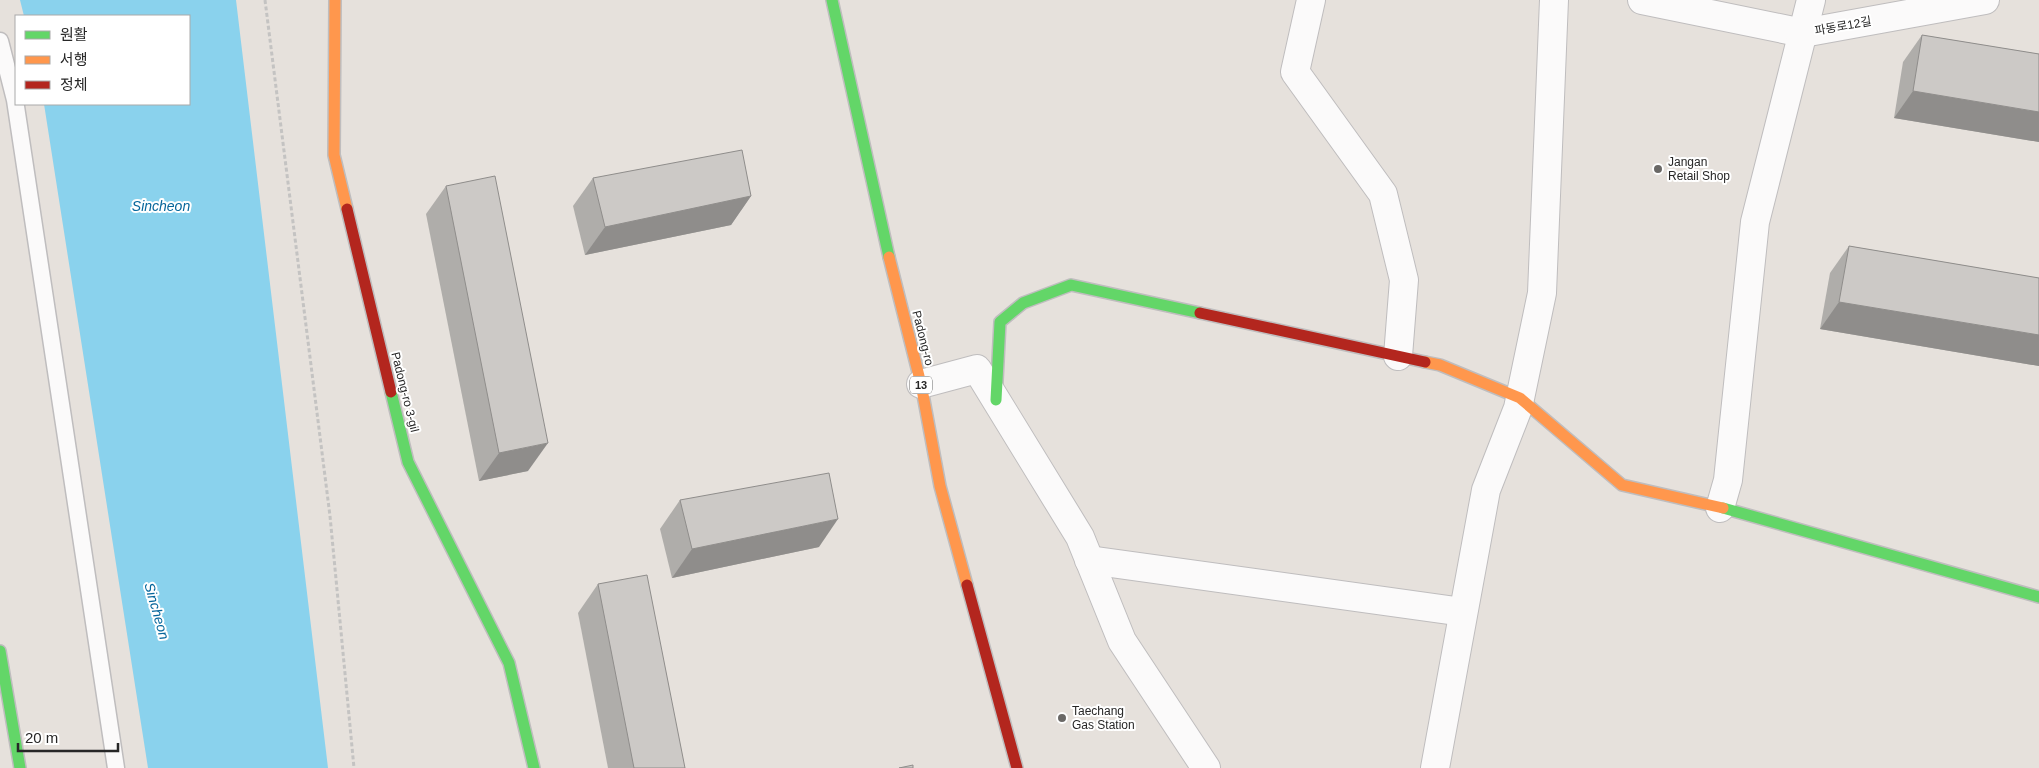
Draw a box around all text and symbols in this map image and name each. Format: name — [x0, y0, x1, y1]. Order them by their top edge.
street label: 파동로12길 — [1813, 14, 1873, 38]
legend — [15, 15, 190, 105]
text: 원활 — [60, 26, 88, 43]
text: 서행 — [60, 51, 88, 68]
text: 정체 — [60, 76, 88, 93]
place label: Jangan Retail Shop — [1668, 155, 1730, 183]
marker: Jangan Retail Shop — [1652, 163, 1664, 175]
water label: Sincheon — [132, 198, 190, 214]
street label: Padong-ro — [909, 309, 937, 367]
street label: Padong-ro 3-gil — [388, 350, 422, 434]
road number: 13 — [910, 376, 932, 394]
water label: Sincheon — [141, 581, 173, 641]
place label: Taechang Gas Station — [1072, 704, 1135, 732]
marker: Taechang Gas Station — [1056, 712, 1068, 724]
scale bar — [18, 720, 118, 752]
text: 20 m — [25, 729, 58, 746]

